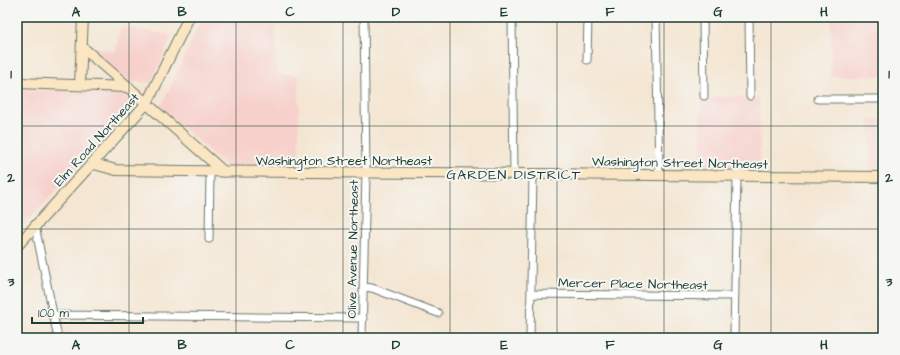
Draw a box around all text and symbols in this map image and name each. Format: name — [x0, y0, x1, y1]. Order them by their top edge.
text: A — [72, 3, 81, 21]
text: B — [177, 3, 187, 21]
text: C — [285, 3, 295, 21]
text: D — [392, 3, 401, 21]
text: E — [500, 3, 508, 21]
text: F — [605, 3, 615, 21]
text: G — [713, 3, 723, 21]
text: H — [820, 3, 828, 21]
text: 1 — [10, 65, 12, 83]
text: 1 — [888, 65, 890, 83]
street label: Elm Road Northeast — [50, 89, 144, 190]
street label: Washington Street Northeast — [256, 152, 433, 171]
street label: Washington Street Northeast — [592, 152, 769, 175]
district label: GARDEN DISTRICT — [446, 165, 582, 185]
text: 2 — [6, 169, 15, 187]
text: 2 — [884, 169, 893, 187]
street label: Olive Avenue Northeast — [343, 179, 363, 319]
text: 3 — [7, 273, 15, 291]
text: 3 — [885, 273, 893, 291]
street label: Mercer Place Northeast — [558, 274, 709, 294]
scale bar — [32, 299, 143, 325]
text: 100 m — [38, 305, 69, 322]
text: A — [72, 336, 81, 354]
text: B — [177, 336, 187, 354]
text: C — [285, 336, 295, 354]
text: D — [392, 336, 401, 354]
text: E — [500, 336, 508, 354]
text: F — [605, 336, 615, 354]
text: G — [713, 336, 723, 354]
text: H — [820, 336, 828, 354]

